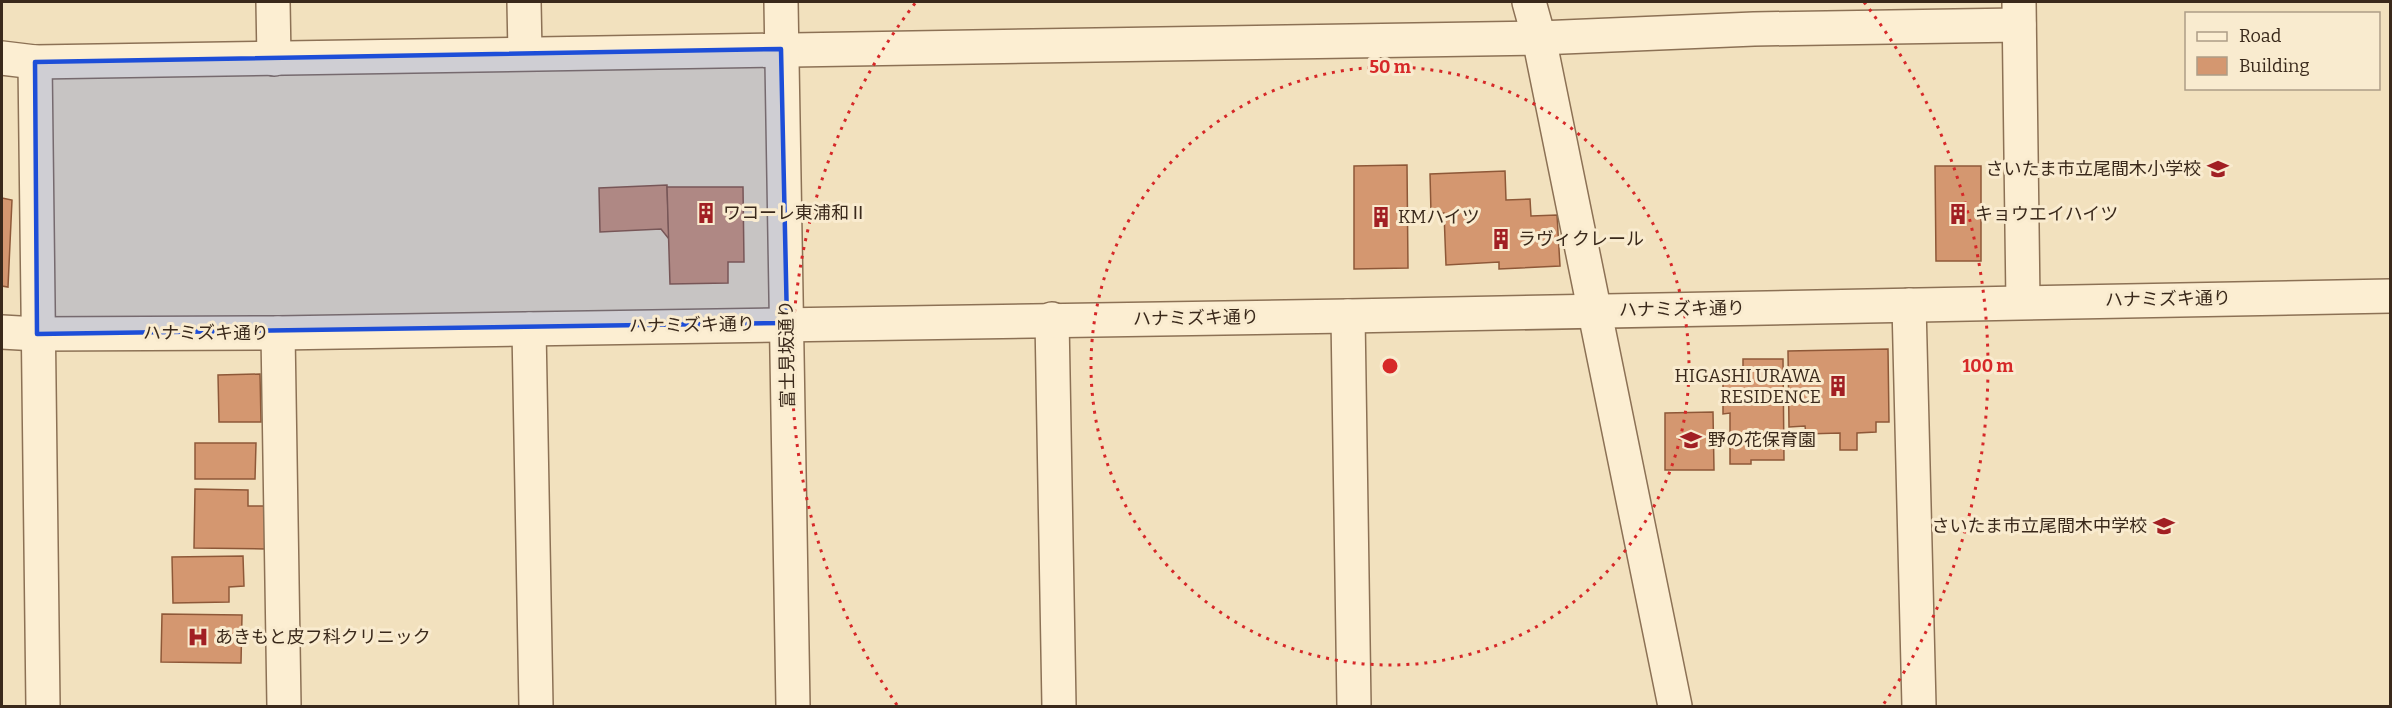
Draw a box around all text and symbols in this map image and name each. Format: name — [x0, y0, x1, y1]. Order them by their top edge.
legend — [2185, 12, 2380, 90]
text: Road — [2239, 25, 2282, 47]
text: Building — [2239, 55, 2310, 77]
text: 50 m — [1369, 56, 1411, 78]
school or university icon: さいたま市立尾間木小学校 — [2206, 157, 2230, 181]
place label: さいたま市立尾間木小学校 — [1986, 158, 2201, 180]
building icon: ワコーレ東浦和Ⅱ — [694, 201, 718, 225]
place label: ワコーレ東浦和Ⅱ — [723, 202, 867, 224]
building icon: キョウエイハイツ — [1946, 202, 1970, 226]
place label: キョウエイハイツ — [1975, 203, 2118, 225]
building icon: KMハイツ — [1369, 205, 1393, 229]
place label: KMハイツ — [1398, 206, 1480, 228]
building icon: ラヴィクレール — [1489, 227, 1513, 251]
place label: ラヴィクレール — [1518, 228, 1644, 250]
street label: ハナミズキ通り — [2105, 287, 2231, 311]
street label: ハナミズキ通り — [1619, 297, 1745, 321]
street label: 富士見坂通り — [775, 300, 799, 408]
street label: ハナミズキ通り — [1133, 306, 1259, 330]
street label: ハナミズキ通り — [629, 313, 755, 337]
street label: ハナミズキ通り — [143, 322, 269, 344]
text: 100 m — [1962, 355, 2014, 377]
centre of rings — [1380, 356, 1400, 376]
place label: HIGASHI URAWA RESIDENCE — [1675, 365, 1821, 408]
building icon: HIGASHI URAWA RESIDENCE — [1826, 374, 1850, 398]
school or university icon: 野の花保育園 — [1679, 428, 1703, 452]
place label: 野の花保育園 — [1708, 429, 1816, 451]
school or university icon: さいたま市立尾間木中学校 — [2152, 514, 2176, 538]
place label: さいたま市立尾間木中学校 — [1932, 515, 2147, 537]
hospital icon: あきもと皮フ科クリニック — [186, 625, 210, 649]
place label: あきもと皮フ科クリニック — [215, 626, 431, 648]

